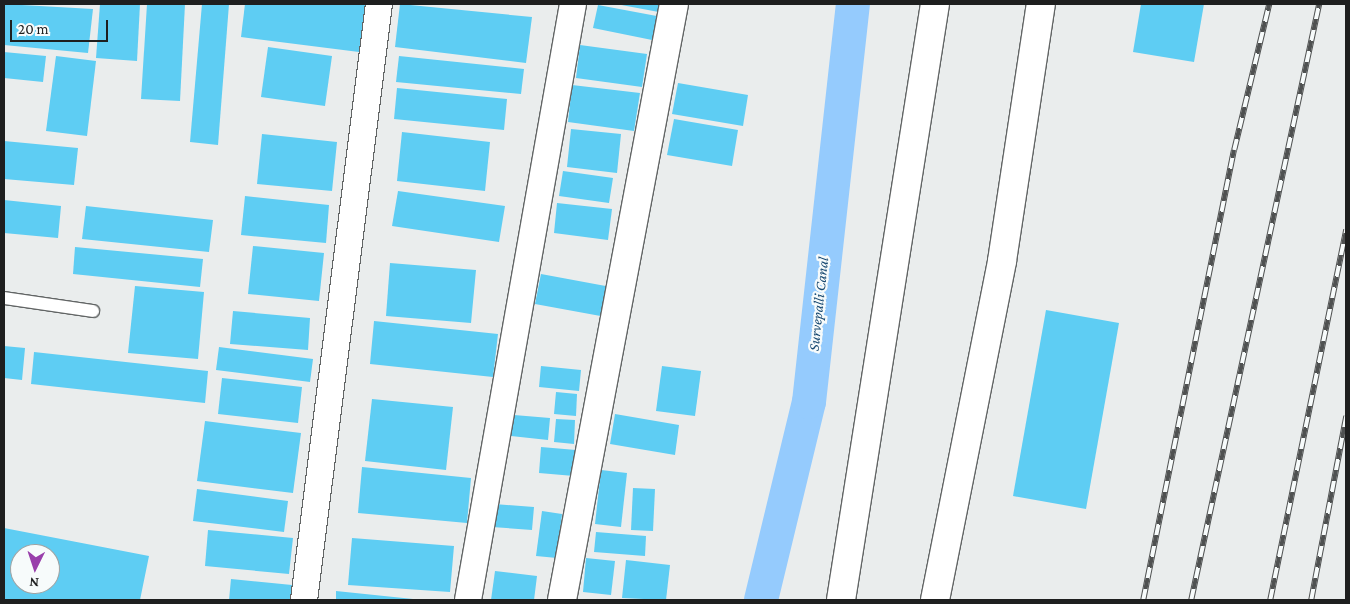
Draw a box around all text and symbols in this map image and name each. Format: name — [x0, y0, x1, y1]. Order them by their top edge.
scale bar — [12, 10, 110, 42]
text: 20 m — [18, 21, 49, 37]
water label: Survepalli Canal — [805, 256, 833, 352]
north arrow — [10, 544, 60, 594]
text: N — [29, 575, 39, 591]

